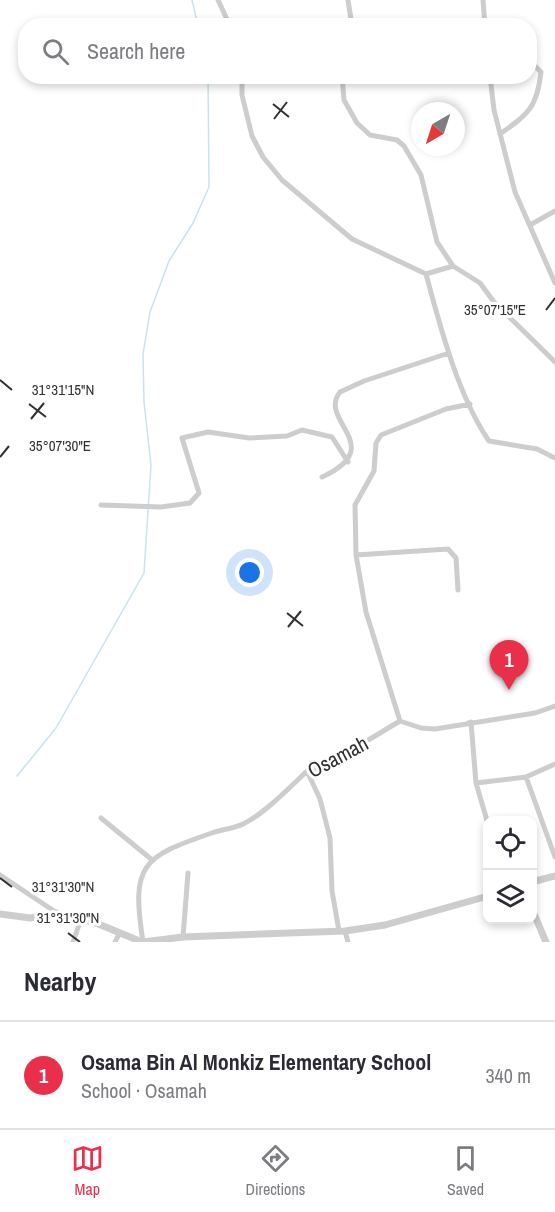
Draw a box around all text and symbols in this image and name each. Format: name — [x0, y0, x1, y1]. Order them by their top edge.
search box — [18, 18, 537, 84]
icon: search — [39, 35, 72, 68]
text: Search here — [87, 36, 185, 66]
north arrow — [411, 102, 465, 156]
text: 35°07'15"E — [464, 299, 526, 320]
text: 31°31'15"N — [32, 379, 94, 400]
text: 35°07'30"E — [29, 435, 91, 456]
your location — [235, 558, 264, 587]
pin: 1 — [490, 640, 528, 690]
street label: Osamah — [302, 728, 373, 785]
map controls — [483, 816, 537, 924]
button: locate — [483, 816, 537, 870]
button: layers — [483, 870, 537, 924]
text: 31°31'30"N — [32, 876, 94, 897]
text: 31°31'30"N — [37, 907, 99, 928]
text: Nearby — [24, 964, 96, 999]
text: Osama Bin Al Monkiz Elementary School — [81, 1047, 431, 1077]
text: 1 — [39, 1062, 48, 1089]
text: 340 m — [485, 1062, 531, 1089]
text: School · Osamah — [81, 1077, 207, 1104]
tab: Map — [71, 1142, 104, 1200]
tab: Directions — [245, 1142, 305, 1200]
tab: Saved — [447, 1142, 484, 1200]

